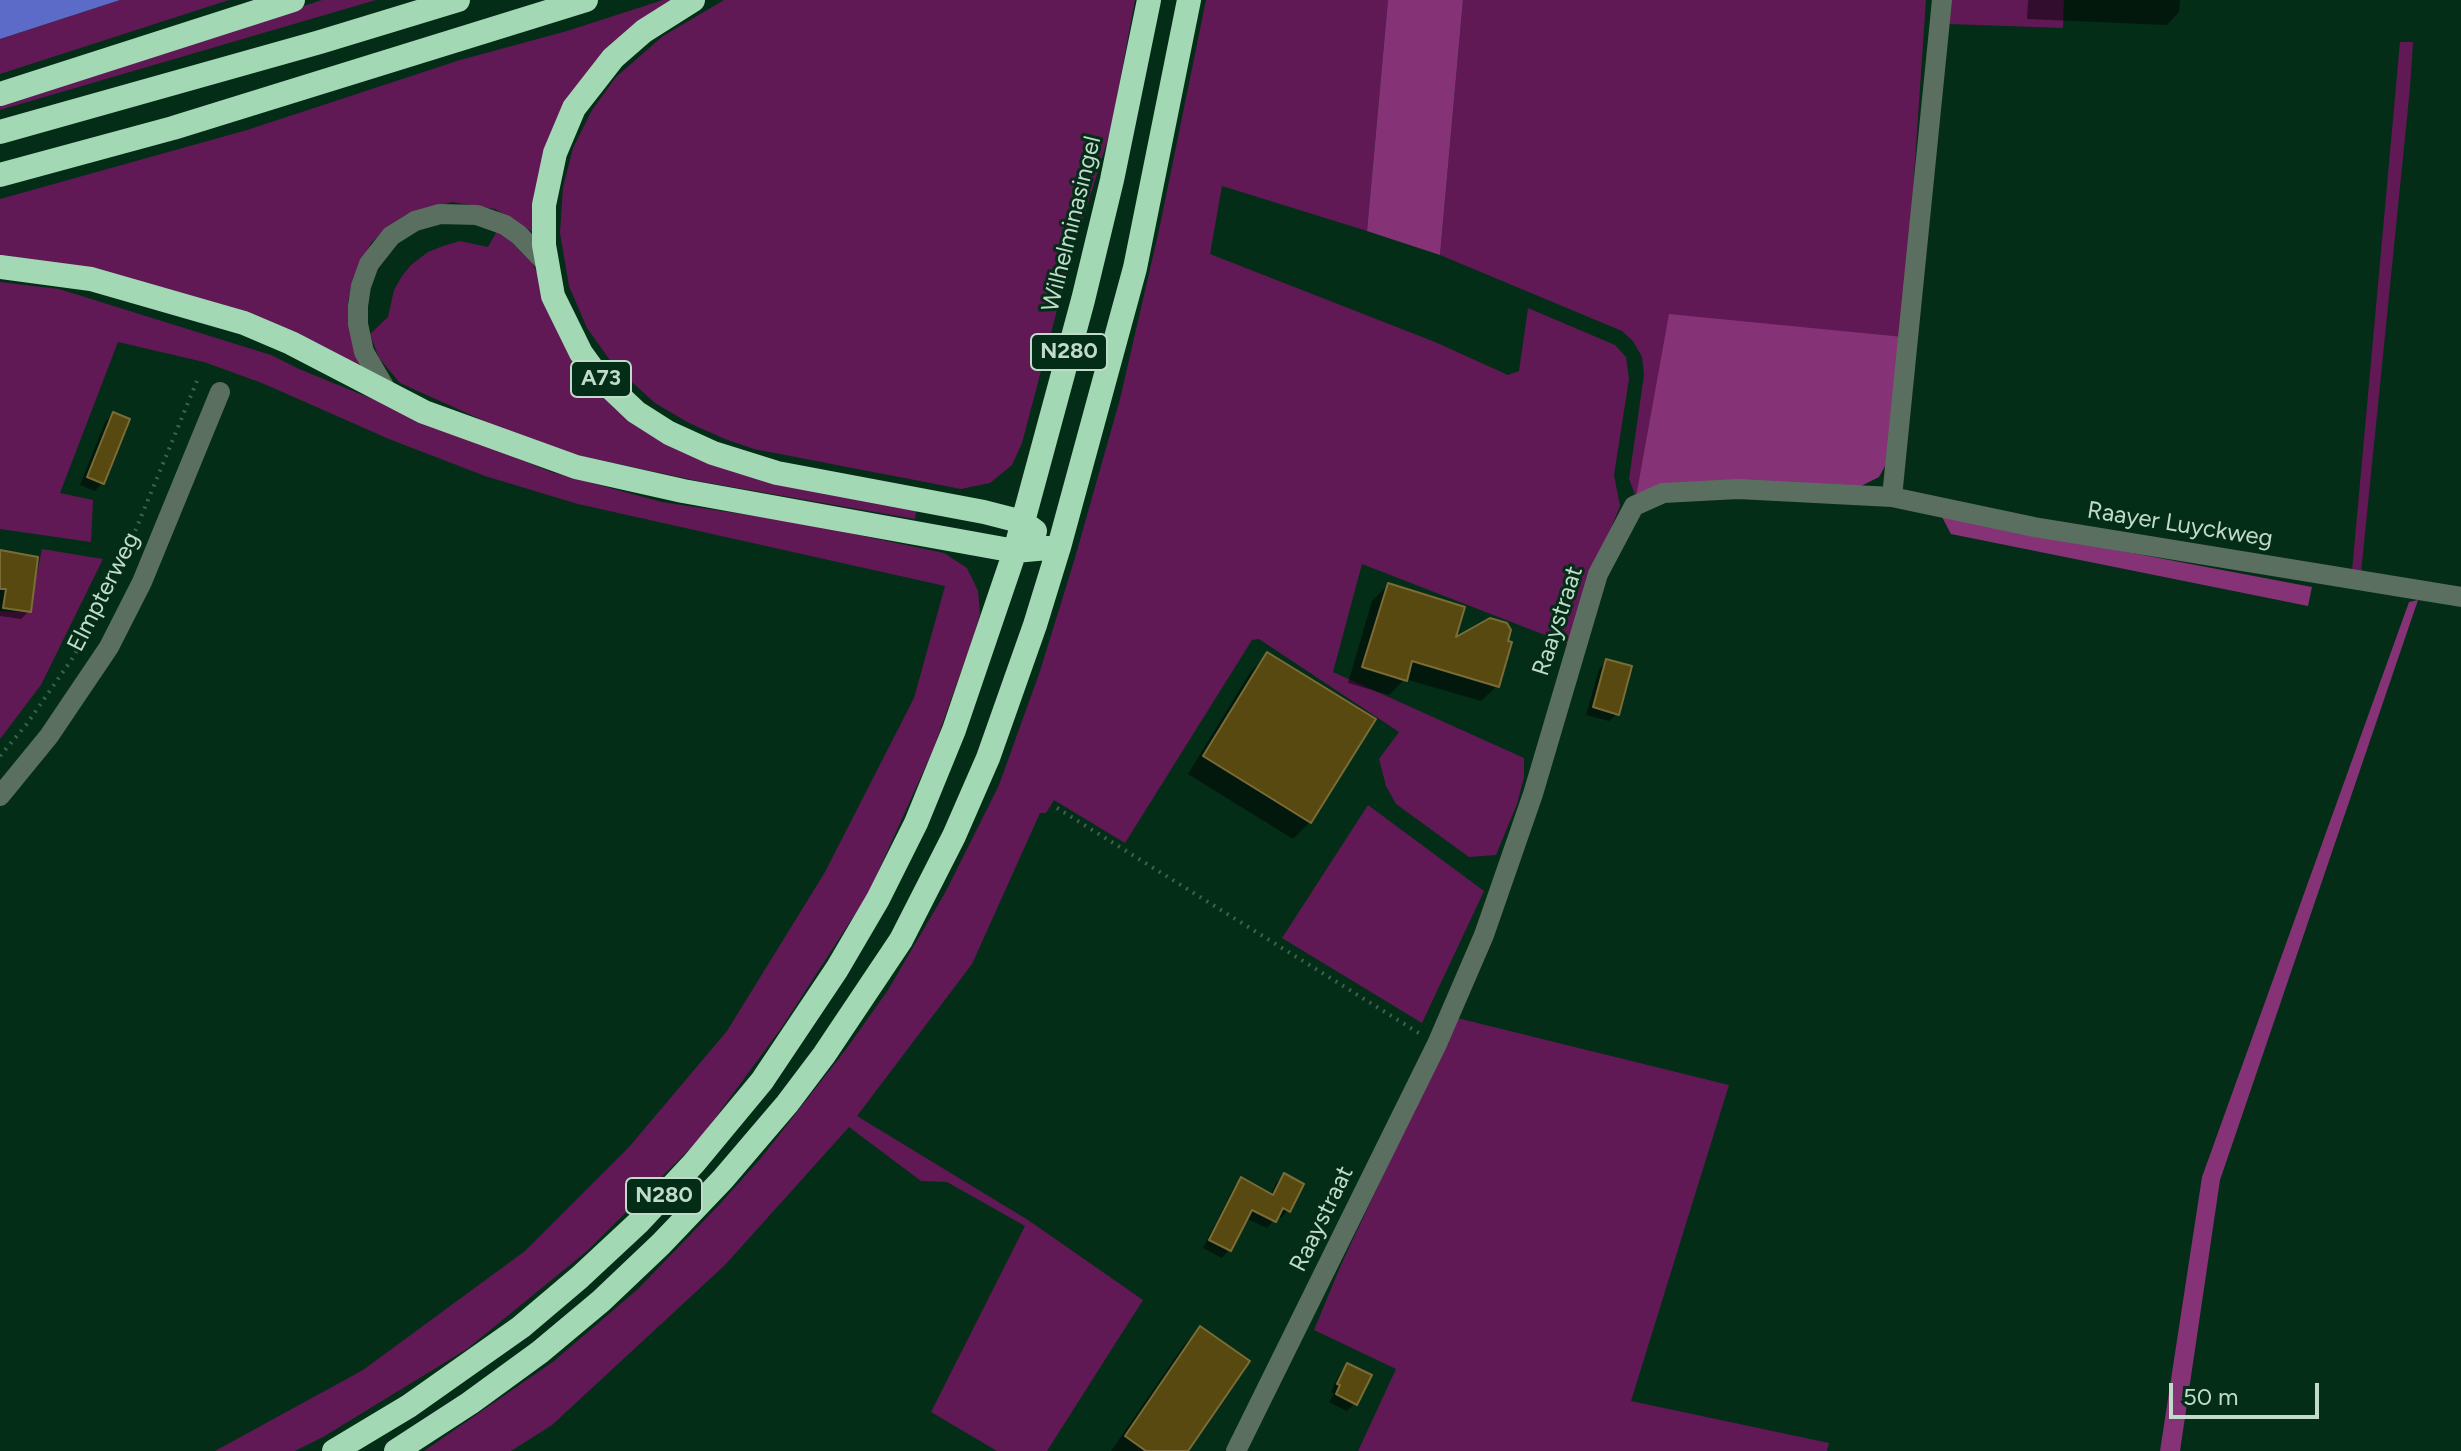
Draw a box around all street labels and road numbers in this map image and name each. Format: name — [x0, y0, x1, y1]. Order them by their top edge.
street label: Wilhelminasingel — [1036, 133, 1108, 315]
road number: N280 — [1031, 334, 1107, 370]
road number: A73 — [571, 361, 631, 397]
street label: Raayer Luyckweg — [2085, 496, 2275, 554]
street label: Elmpterweg — [62, 528, 146, 656]
street label: Raaystraat — [1527, 562, 1589, 680]
street label: Raaystraat — [1284, 1162, 1360, 1276]
road number: N280 — [626, 1178, 702, 1214]

